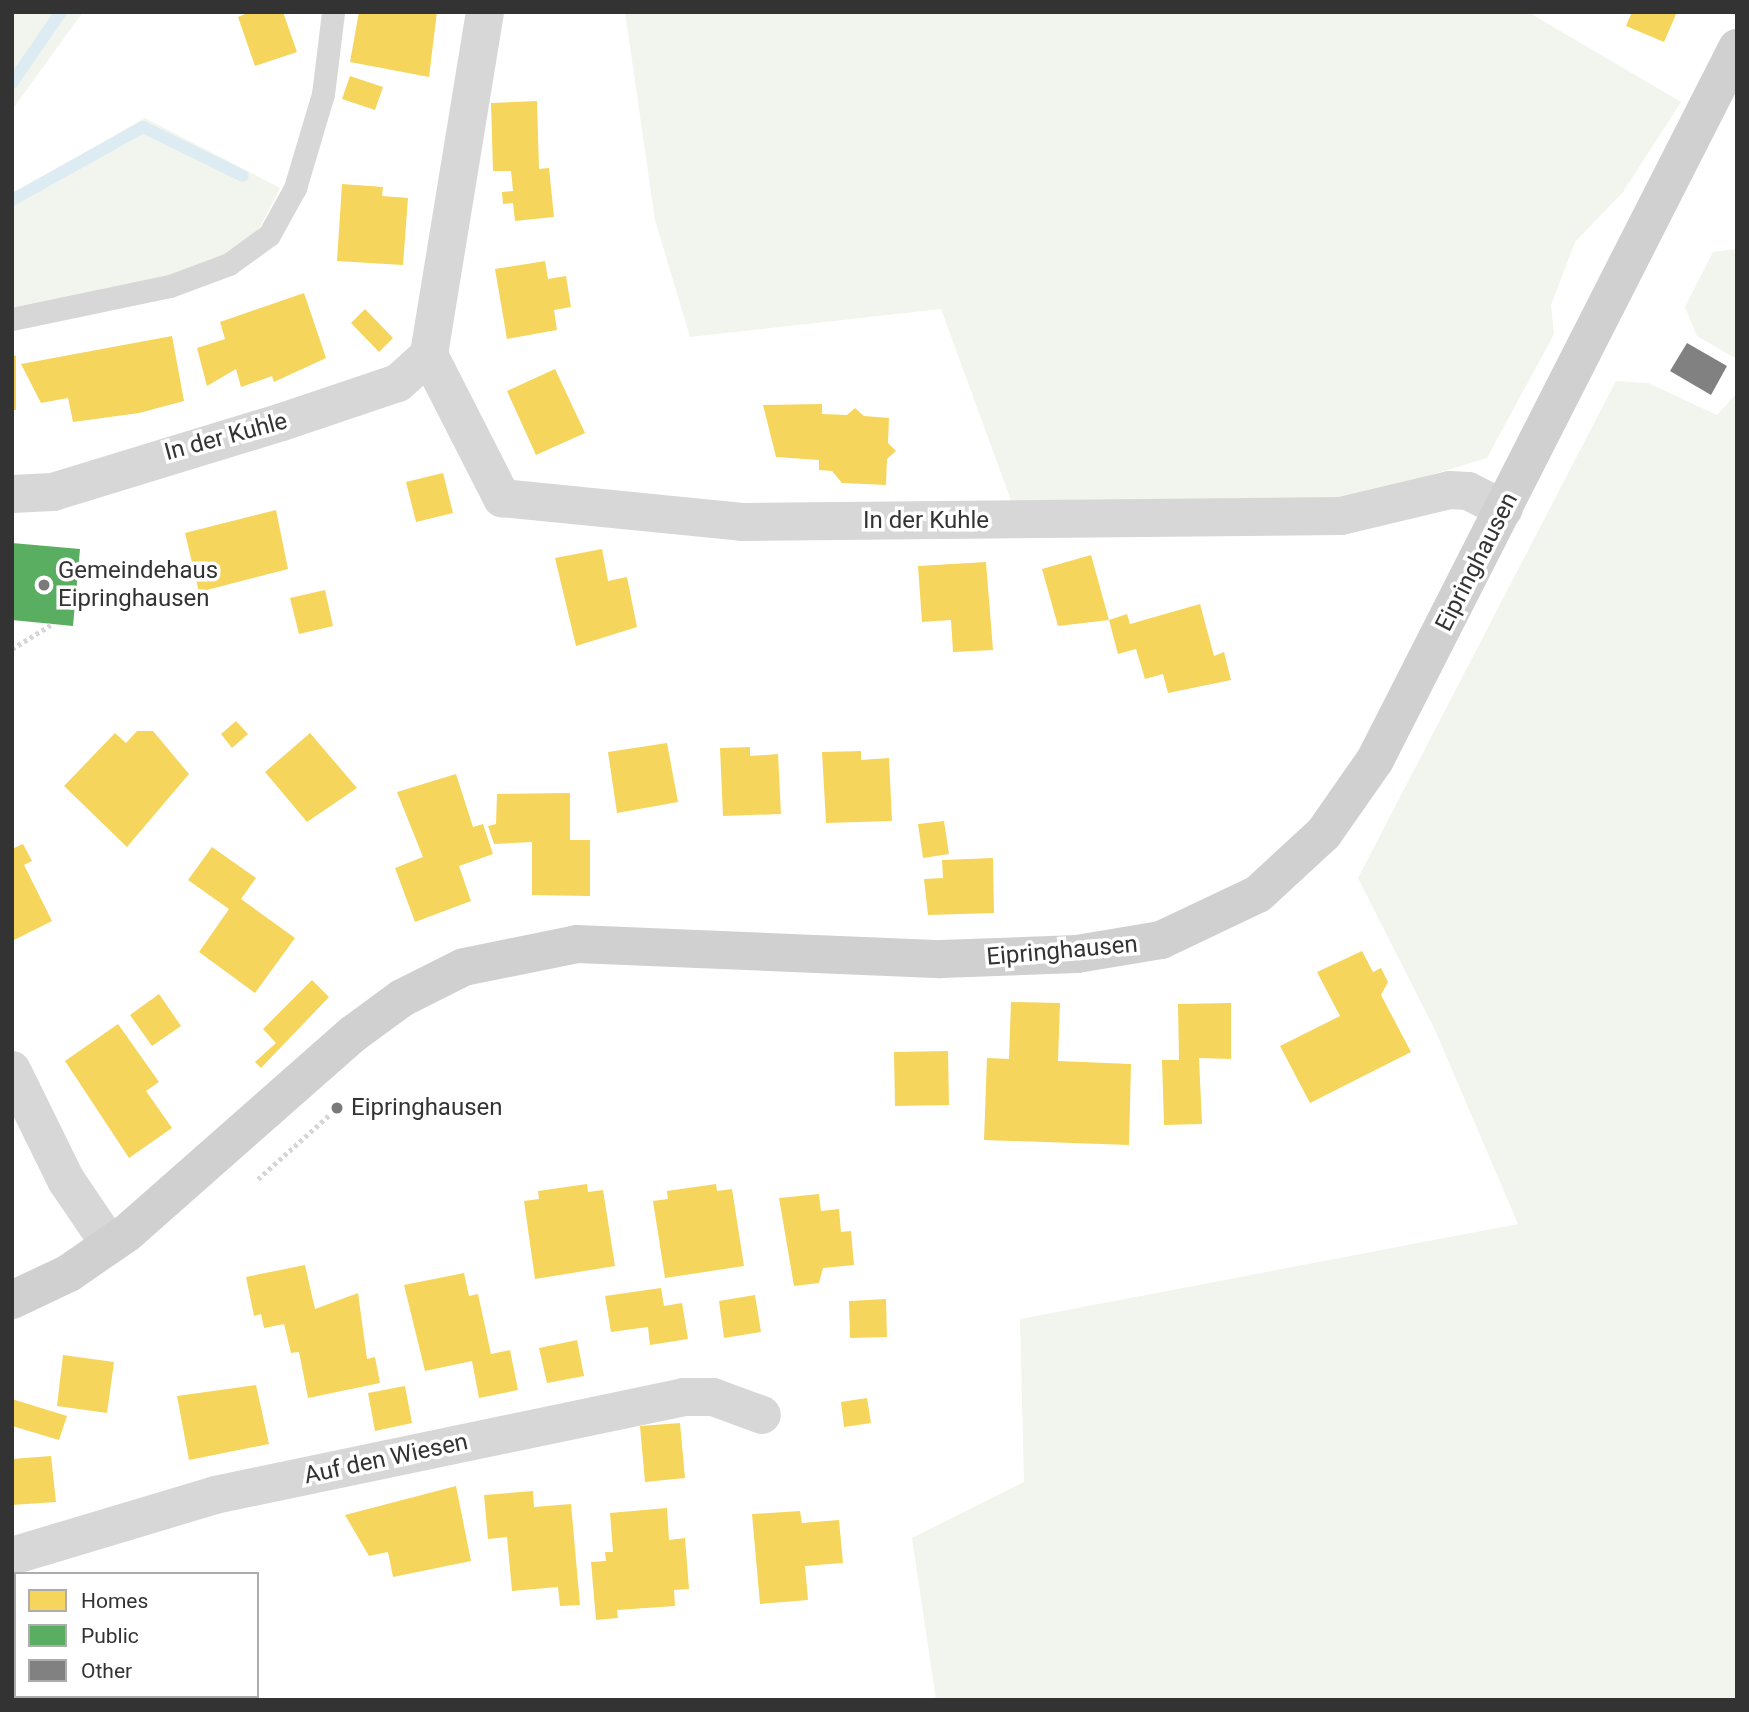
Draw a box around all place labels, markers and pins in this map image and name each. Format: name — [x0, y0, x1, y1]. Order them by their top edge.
place label: Gemeindehaus Eipringhausen — [58, 557, 218, 613]
marker: Gemeindehaus Eipringhausen — [36, 577, 52, 593]
place label: Eipringhausen — [351, 1094, 503, 1122]
marker: Eipringhausen — [329, 1100, 345, 1116]

